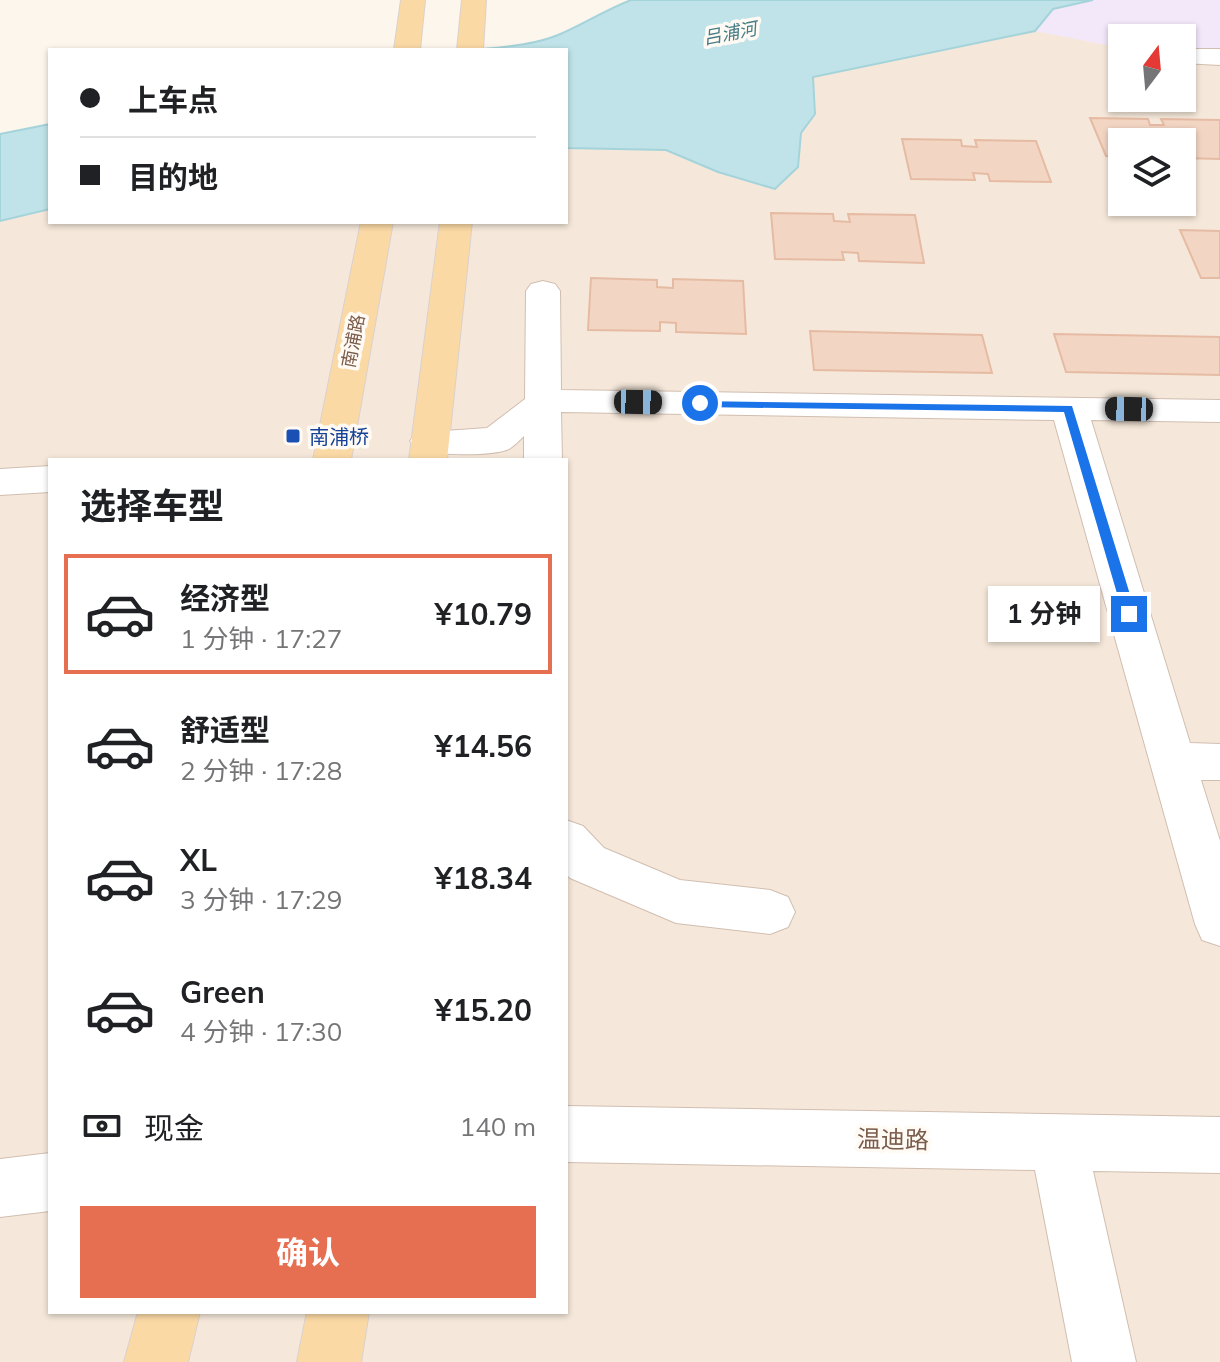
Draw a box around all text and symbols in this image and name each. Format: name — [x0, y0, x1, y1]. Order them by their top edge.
water label: 吕浦河 — [701, 16, 762, 49]
north arrow — [1108, 24, 1196, 112]
map controls — [1108, 24, 1196, 216]
text: 上车点 — [128, 81, 218, 119]
button: layers — [1108, 128, 1196, 216]
text: 目的地 — [128, 158, 218, 196]
street label: 南浦路 — [337, 312, 369, 370]
route start — [682, 385, 718, 421]
car — [614, 390, 662, 414]
car — [1105, 397, 1153, 421]
place label: 南浦桥 — [309, 424, 369, 449]
marker: 南浦桥 — [284, 427, 302, 445]
text: 选择车型 — [80, 483, 224, 528]
icon: car — [84, 578, 156, 650]
text: 经济型 — [180, 579, 270, 617]
callout: 1 分钟 — [989, 586, 1101, 642]
text: ¥10.79 — [435, 595, 532, 633]
route end — [1111, 596, 1147, 632]
text: 1 分钟 — [1007, 597, 1081, 630]
text: 1 分钟 · 17:27 — [180, 622, 342, 655]
icon: car — [84, 710, 156, 782]
text: 舒适型 — [180, 711, 270, 749]
text: ¥14.56 — [435, 727, 532, 765]
text: 2 分钟 · 17:28 — [180, 754, 342, 787]
text: XL — [180, 841, 217, 879]
icon: car — [84, 842, 156, 914]
text: ¥18.34 — [435, 859, 532, 897]
text: 3 分钟 · 17:29 — [180, 883, 342, 916]
text: Green — [180, 973, 265, 1011]
icon: car — [84, 974, 156, 1046]
text: ¥15.20 — [435, 991, 532, 1029]
text: 4 分钟 · 17:30 — [180, 1015, 342, 1048]
icon: cash — [80, 1104, 124, 1148]
text: 现金 — [144, 1109, 204, 1147]
text: 140 m — [460, 1110, 536, 1143]
street label: 温迪路 — [857, 1123, 929, 1155]
button: 确认 — [80, 1206, 536, 1298]

